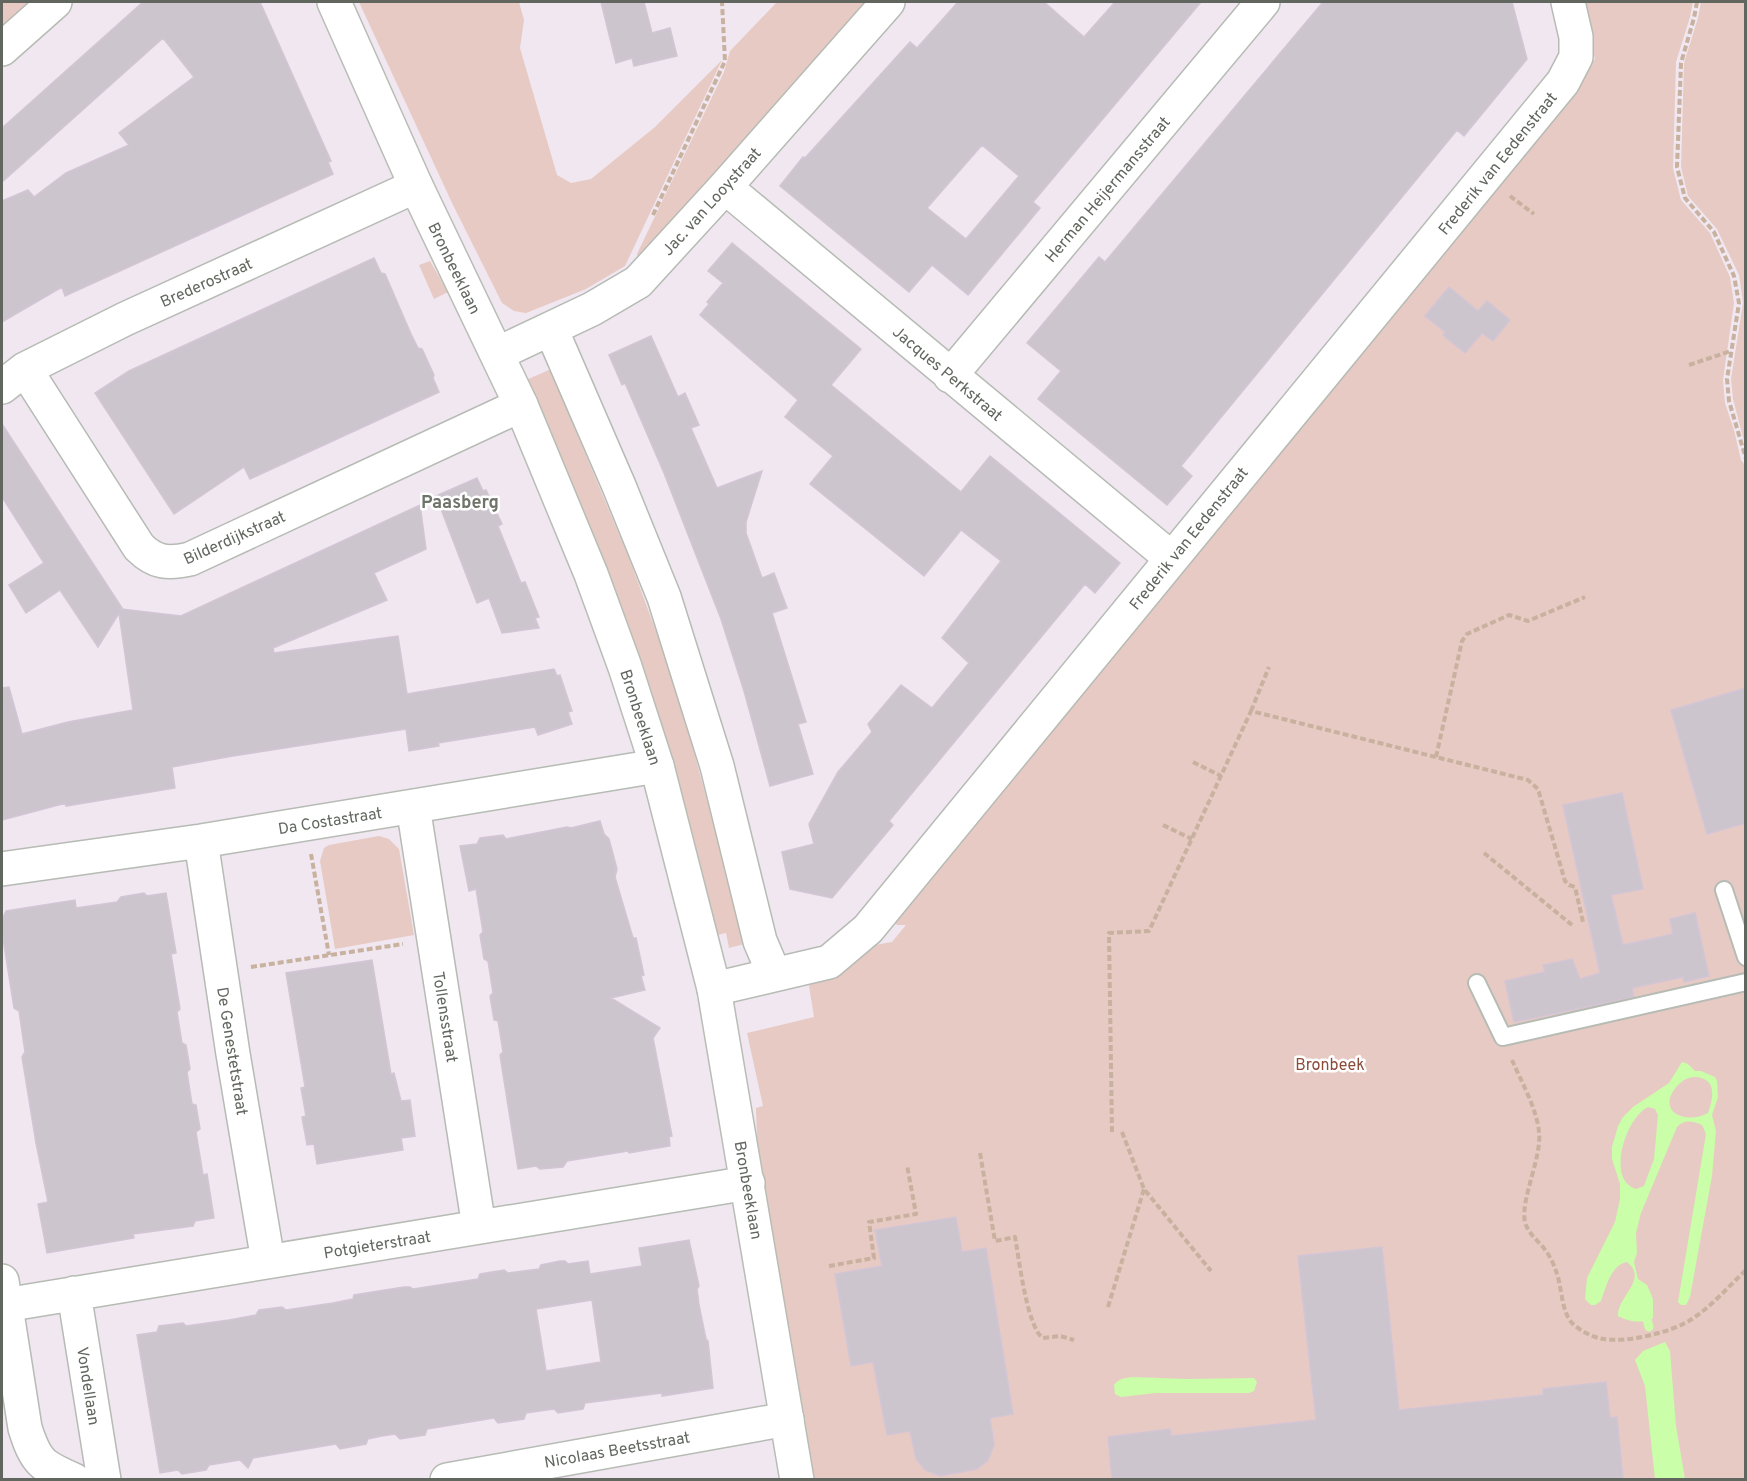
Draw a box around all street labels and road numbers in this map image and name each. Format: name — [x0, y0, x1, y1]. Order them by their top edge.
street label: Frederik van Eedenstraat — [1435, 89, 1562, 240]
street label: Herman Heijermansstraat — [1042, 113, 1176, 267]
street label: Jac. van Looystraat — [659, 144, 766, 261]
street label: Bronbeeklaan — [422, 220, 484, 318]
street label: Brederostraat — [158, 255, 256, 313]
street label: Jacques Perkstraat — [888, 323, 1006, 426]
street label: Frederik van Eedenstraat — [1126, 464, 1253, 615]
street label: Bilderdijkstraat — [181, 507, 289, 570]
street label: Bronbeeklaan — [614, 667, 664, 768]
street label: Da Costastraat — [277, 804, 384, 840]
street label: Tollensstraat — [427, 970, 461, 1064]
street label: De Genestetstraat — [211, 986, 251, 1117]
street label: Bronbeeklaan — [729, 1139, 766, 1241]
street label: Potgieterstraat — [322, 1228, 432, 1264]
street label: Vondellaan — [71, 1346, 103, 1427]
street label: Nicolaas Beetsstraat — [543, 1428, 692, 1474]

